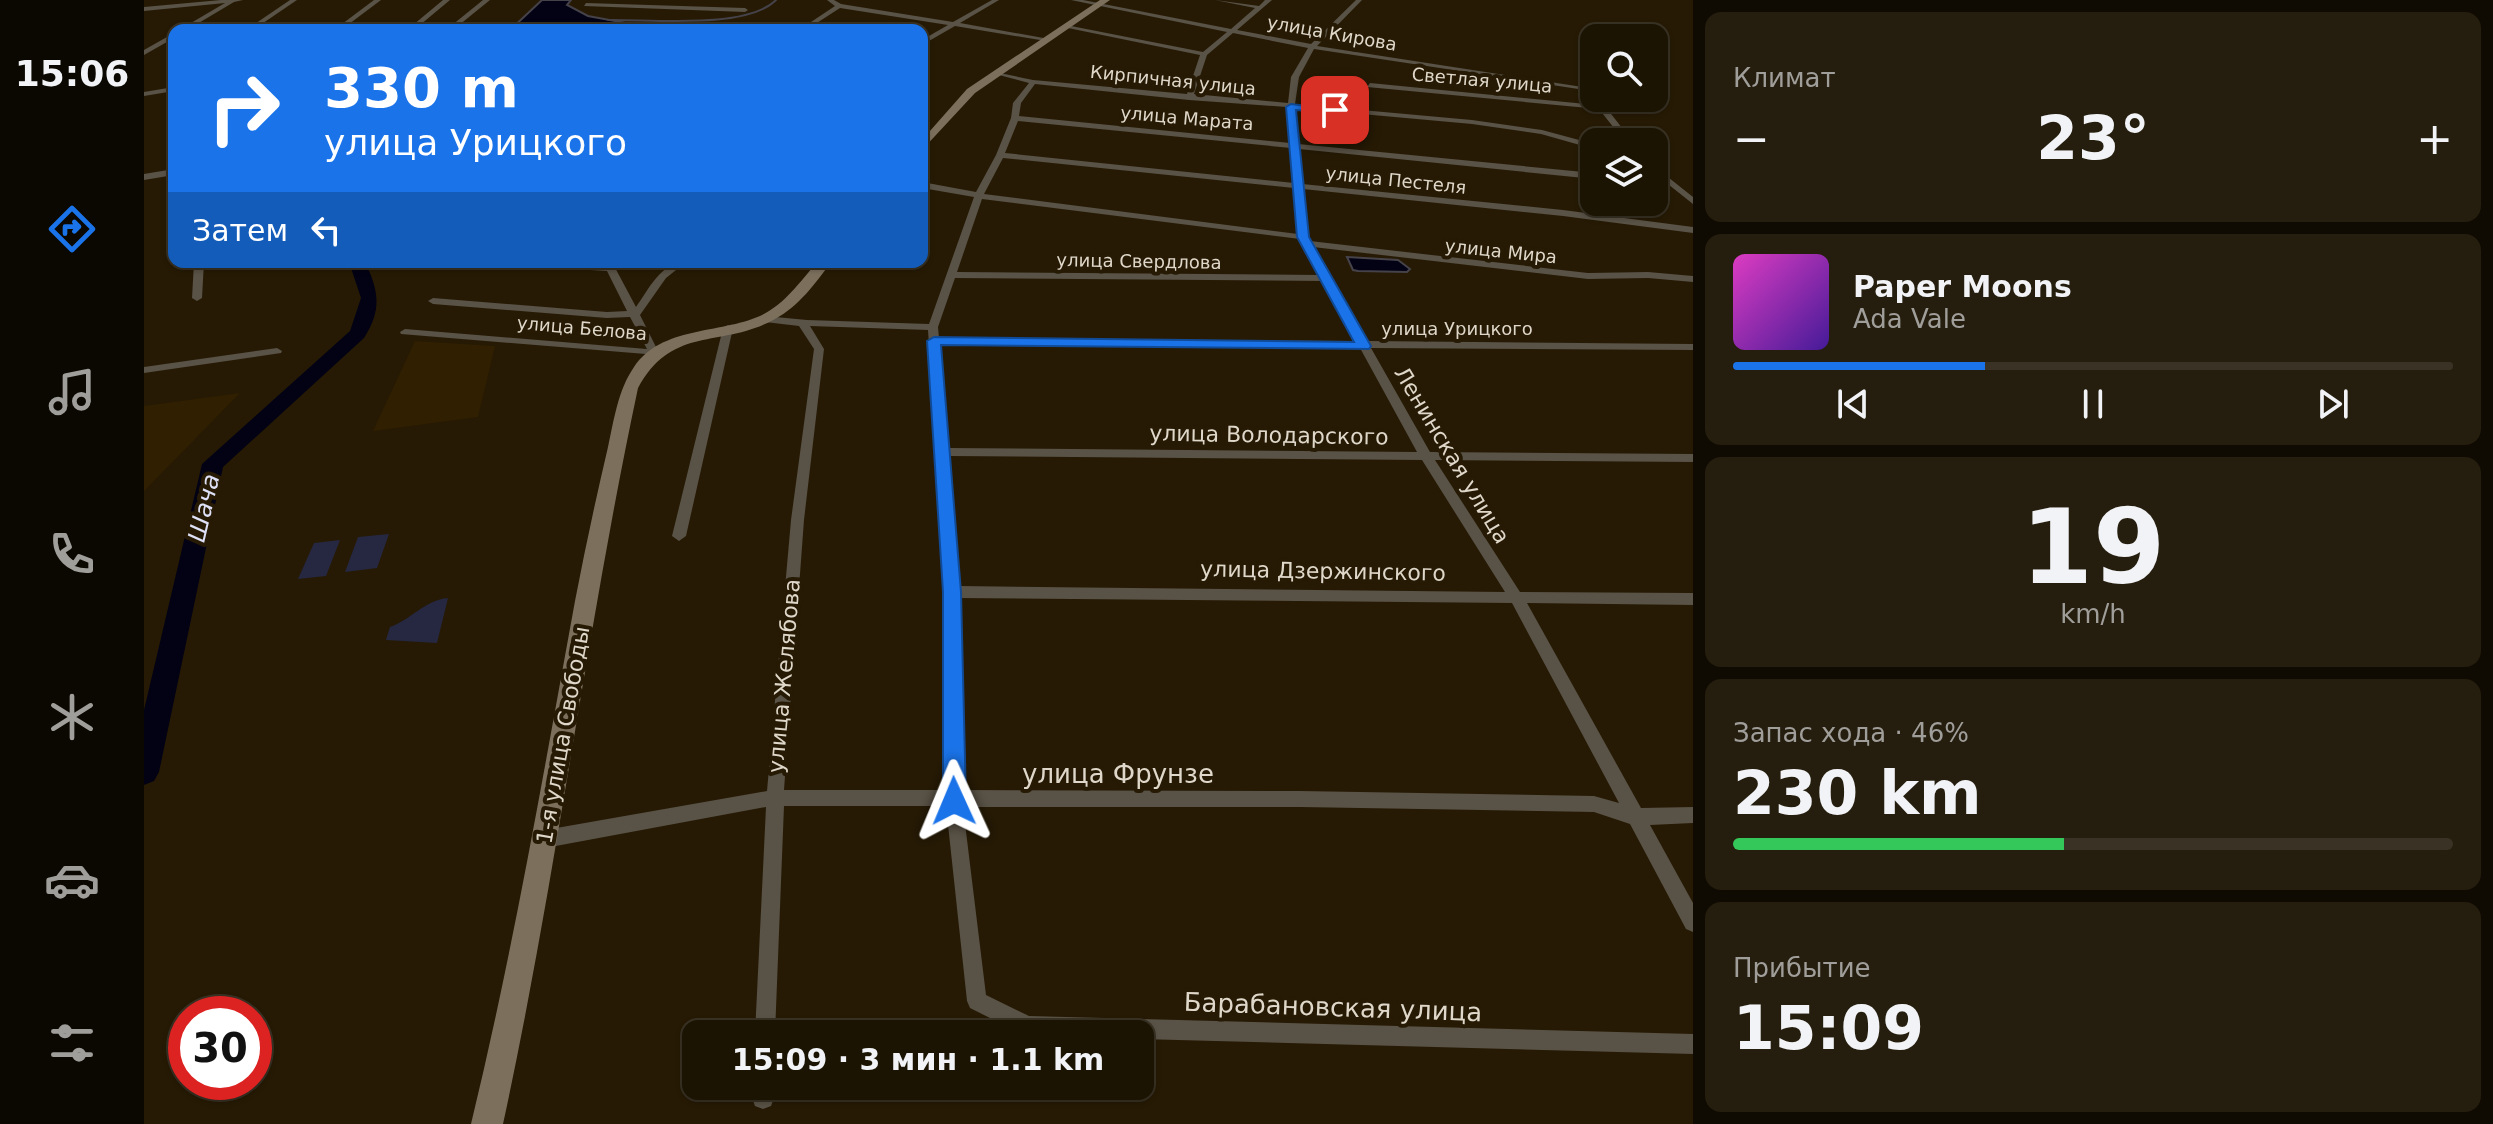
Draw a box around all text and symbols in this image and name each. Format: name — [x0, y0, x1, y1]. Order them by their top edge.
street label: улица Кирова — [1265, 11, 1399, 55]
map controls — [1580, 24, 1668, 216]
button: search — [1580, 24, 1668, 112]
text: 15:06 — [15, 53, 129, 94]
text: 330 m — [324, 55, 519, 120]
icon: right — [192, 56, 296, 160]
street label: Кирпичная улица — [1089, 61, 1257, 99]
street label: Светлая улица — [1411, 63, 1553, 97]
text: Климат — [1733, 63, 1836, 93]
pin — [1301, 76, 1369, 144]
icon: arrive — [1313, 88, 1357, 132]
street label: улица Марата — [1120, 102, 1254, 134]
text: 23° — [2036, 103, 2150, 173]
text: − — [1733, 113, 1770, 164]
text: + — [2416, 113, 2453, 164]
text: улица Урицкого — [324, 122, 627, 163]
button: layers — [1580, 128, 1668, 216]
street label: улица Пестеля — [1325, 162, 1467, 198]
icon: directions — [44, 201, 100, 257]
icon: left — [304, 208, 348, 252]
text: Затем — [192, 213, 288, 248]
street label: улица Мира — [1444, 235, 1558, 267]
street label: улица Свердлова — [1056, 249, 1222, 273]
text: Paper Moons — [1853, 269, 2072, 304]
text: Ada Vale — [1853, 304, 1966, 334]
street label: улица Белова — [516, 312, 648, 344]
street label: улица Урицкого — [1381, 318, 1533, 339]
street label: Ленинская улица — [1389, 362, 1515, 548]
icon: music — [44, 364, 100, 420]
icon: previous — [1831, 382, 1875, 426]
icon: pause — [2071, 382, 2115, 426]
icon: next — [2311, 382, 2355, 426]
street label: улица Володарского — [1149, 420, 1389, 450]
water label: Шача — [183, 471, 225, 545]
text: 19 — [2021, 486, 2165, 608]
icon: phone — [44, 526, 100, 582]
street label: улица Дзержинского — [1200, 556, 1446, 586]
street label: улица Желябова — [763, 578, 805, 774]
text: km/h — [2060, 599, 2126, 629]
street label: 1-я улица Свободы — [532, 624, 594, 846]
icon: climate — [44, 689, 100, 745]
text: Запас хода · 46% — [1733, 718, 1969, 748]
text: 230 km — [1733, 758, 1982, 828]
position arrow — [912, 759, 996, 843]
street label: улица Фрунзе — [1022, 759, 1214, 789]
icon: car — [44, 852, 100, 908]
text: Прибытие — [1733, 953, 1871, 983]
street label: Барабановская улица — [1183, 987, 1483, 1027]
text: 15:09 — [1733, 993, 1924, 1063]
speed limit sign: 30 — [168, 996, 272, 1100]
icon: filters — [44, 1015, 100, 1071]
text: 15:09 · 3 мин · 1.1 km — [732, 1042, 1104, 1077]

